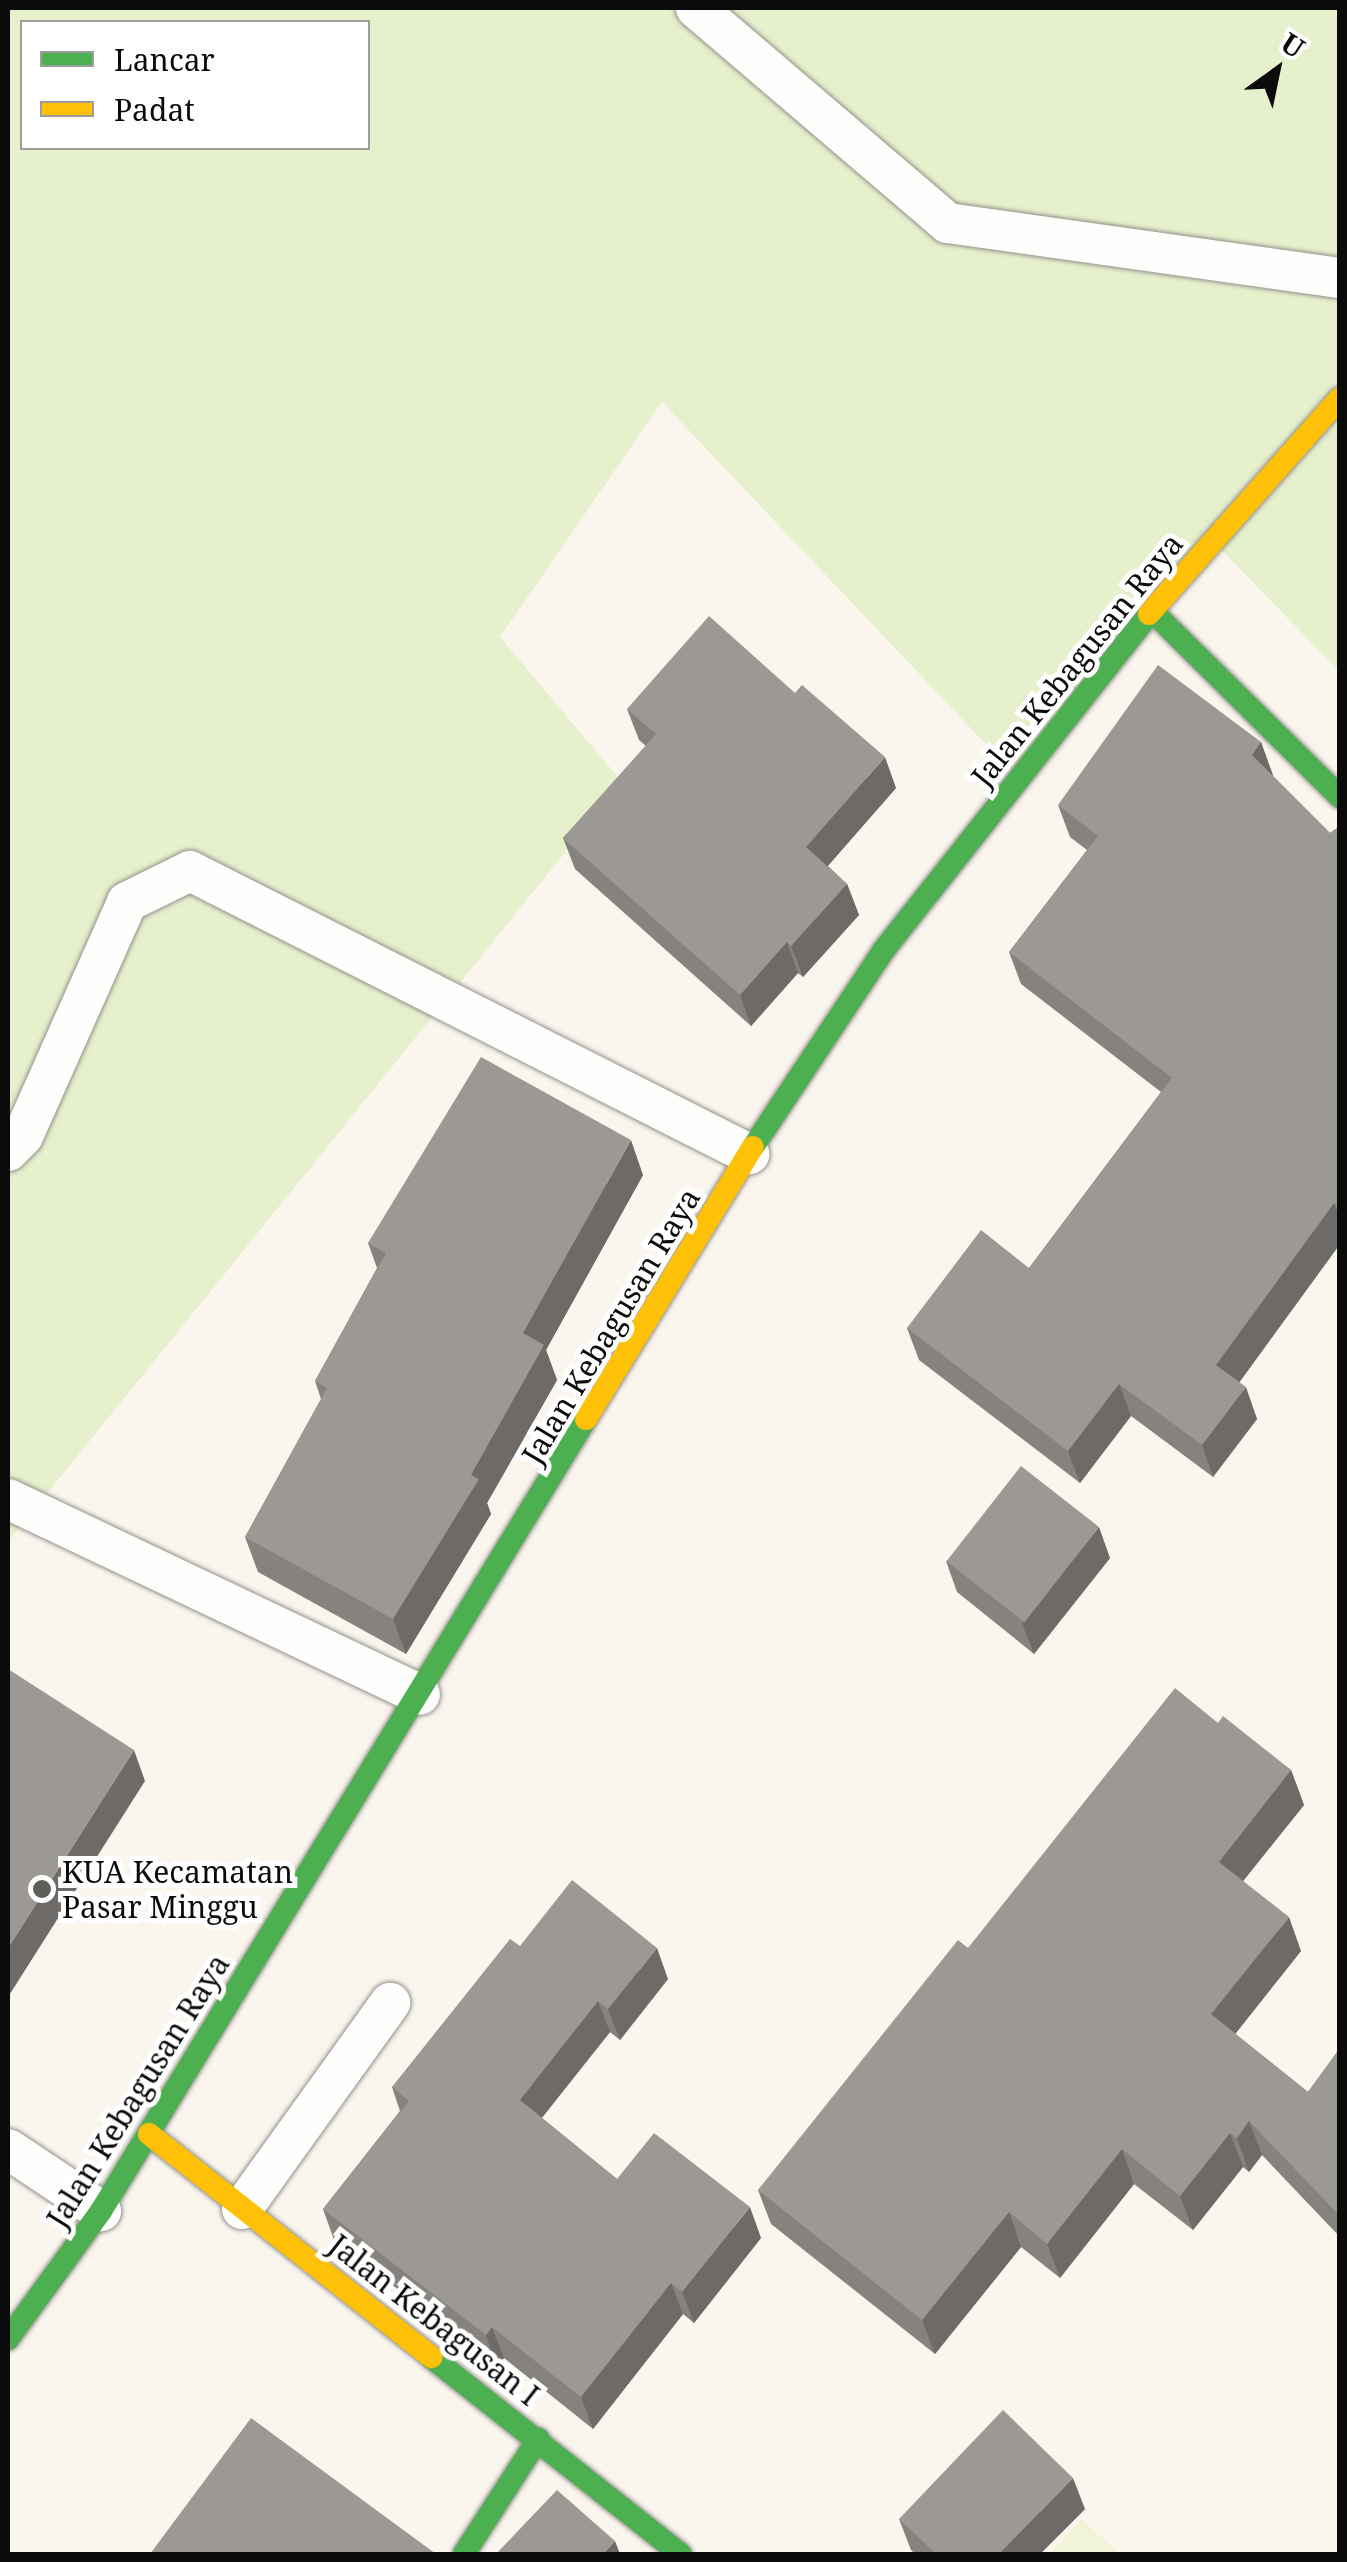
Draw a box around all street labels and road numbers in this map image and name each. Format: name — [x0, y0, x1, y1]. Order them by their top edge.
street label: Jalan Kebagusan Raya — [964, 526, 1190, 794]
street label: Jalan Kebagusan Raya — [514, 1182, 708, 1470]
street label: Jalan Kebagusan Raya — [39, 1948, 237, 2234]
street label: Jalan Kebagusan I — [322, 2227, 546, 2413]

